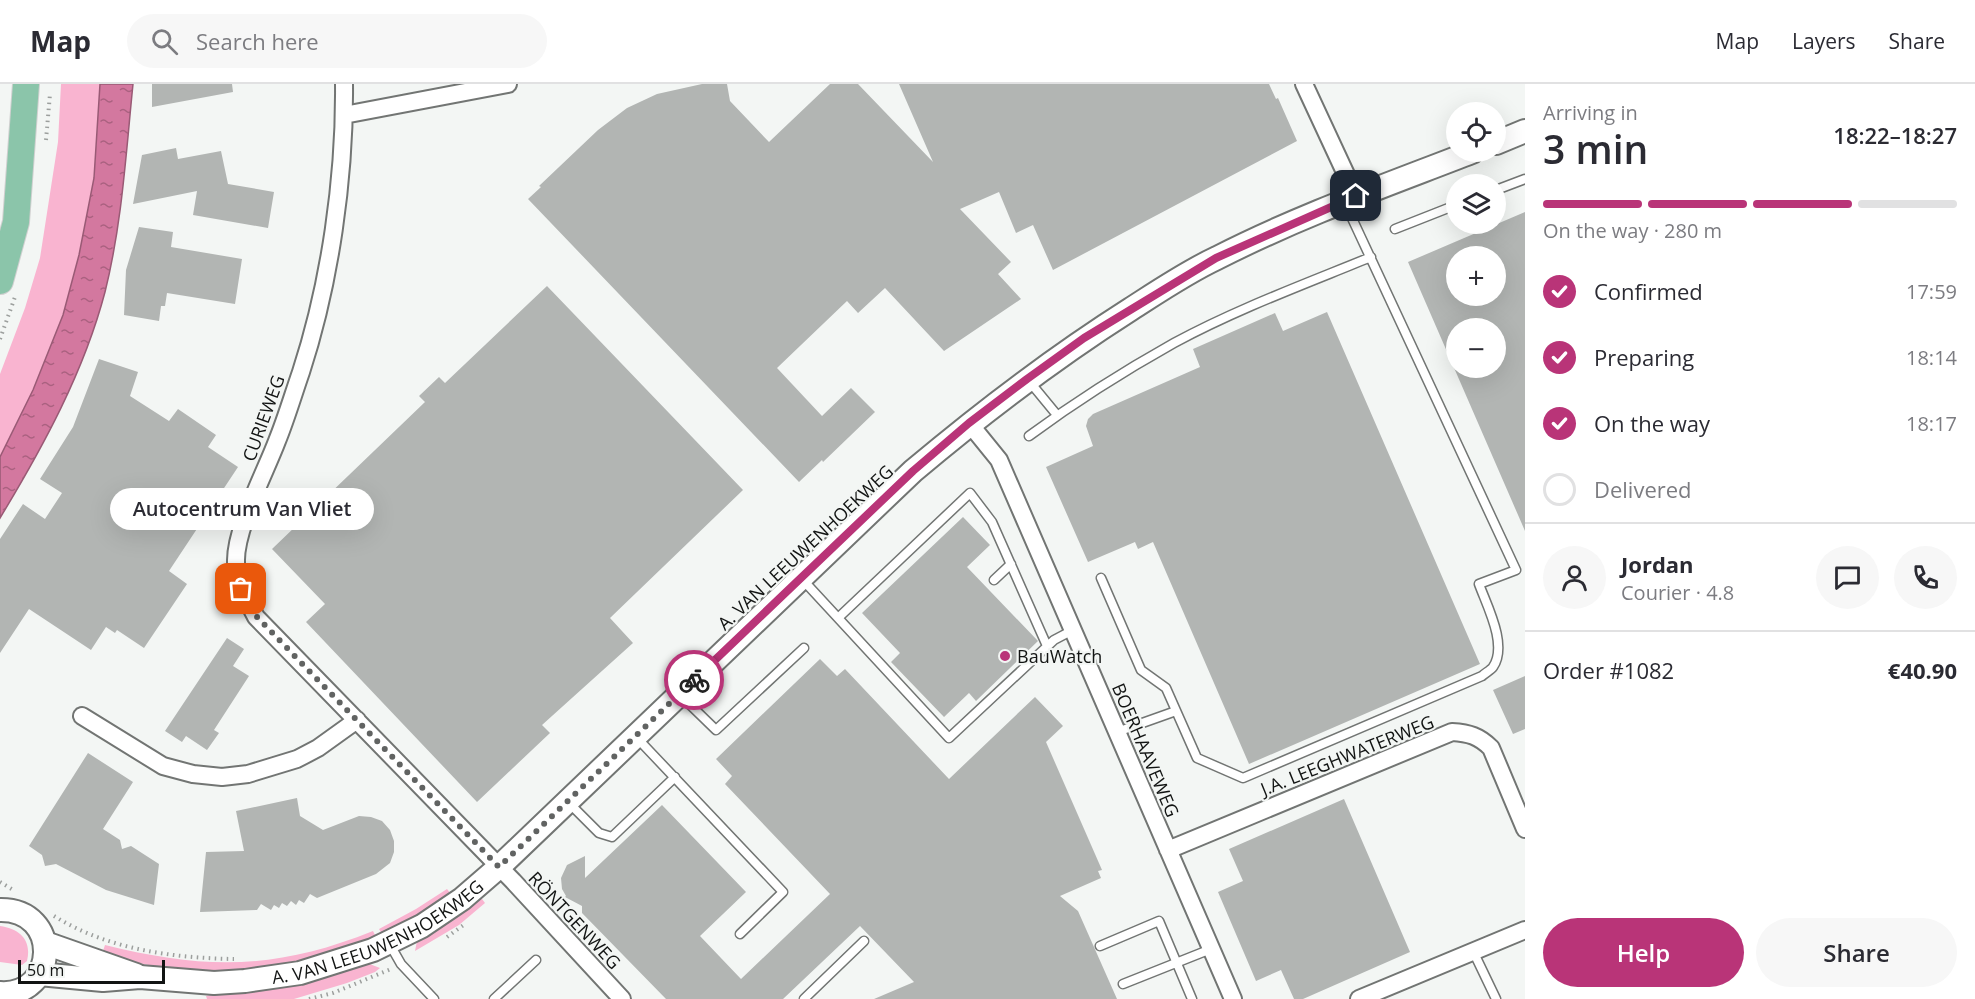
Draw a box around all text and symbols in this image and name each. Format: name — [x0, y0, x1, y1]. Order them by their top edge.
search box — [127, 14, 547, 68]
text: Map — [30, 22, 91, 60]
icon: search — [148, 25, 181, 58]
text: Search here — [196, 26, 319, 56]
text: Map — [1716, 27, 1759, 55]
text: Layers — [1792, 27, 1856, 55]
text: Share — [1889, 27, 1945, 55]
text: Arriving in — [1543, 99, 1638, 126]
map controls — [1446, 102, 1506, 378]
button: locate — [1446, 102, 1506, 162]
text: 18:22–18:27 — [1833, 120, 1957, 150]
text: 3 min — [1543, 122, 1648, 175]
pin — [1330, 170, 1381, 221]
button: layers — [1446, 174, 1506, 234]
icon: home — [1339, 179, 1372, 212]
text: On the way · 280 m — [1543, 217, 1722, 244]
button: + — [1446, 246, 1506, 306]
icon: check — [1543, 275, 1576, 308]
text: Confirmed — [1594, 276, 1703, 306]
text: 17:59 — [1906, 278, 1957, 305]
button: − — [1446, 318, 1506, 378]
icon: check — [1543, 341, 1576, 374]
text: Preparing — [1594, 342, 1694, 372]
text: 18:14 — [1906, 344, 1957, 371]
street label: CURIEWEG — [236, 371, 290, 465]
icon: check — [1543, 407, 1576, 440]
text: On the way — [1594, 408, 1710, 438]
text: 18:17 — [1906, 410, 1957, 437]
street label: A. VAN LEEUWENHOEKWEG — [712, 459, 898, 635]
text: Delivered — [1594, 474, 1692, 504]
callout: Autocentrum Van Vliet — [109, 487, 373, 529]
text: Autocentrum Van Vliet — [133, 495, 351, 522]
button: person — [1543, 546, 1606, 609]
button: chat — [1816, 546, 1879, 609]
button: phone — [1894, 546, 1957, 609]
text: Jordan — [1621, 549, 1694, 579]
pin — [215, 563, 266, 614]
icon: bag — [224, 572, 257, 605]
text: Courier · 4.8 — [1621, 579, 1734, 606]
place label: BauWatch — [1017, 644, 1102, 668]
marker: BauWatch — [998, 649, 1012, 663]
courier — [664, 650, 724, 710]
text: Order #1082 — [1543, 655, 1674, 685]
text: €40.90 — [1888, 655, 1957, 685]
icon: bike — [678, 664, 711, 697]
street label: BOERHAAVEWEG — [1107, 679, 1185, 821]
street label: J.A. LEEGHWATERWEG — [1255, 709, 1437, 801]
street label: RÖNTGENWEG — [524, 866, 626, 974]
street label: A. VAN LEEUWENHOEKWEG — [270, 874, 488, 989]
button: Help — [1543, 918, 1744, 987]
button: Share — [1756, 918, 1957, 987]
scale bar — [18, 957, 165, 984]
text: 50 m — [27, 959, 64, 981]

